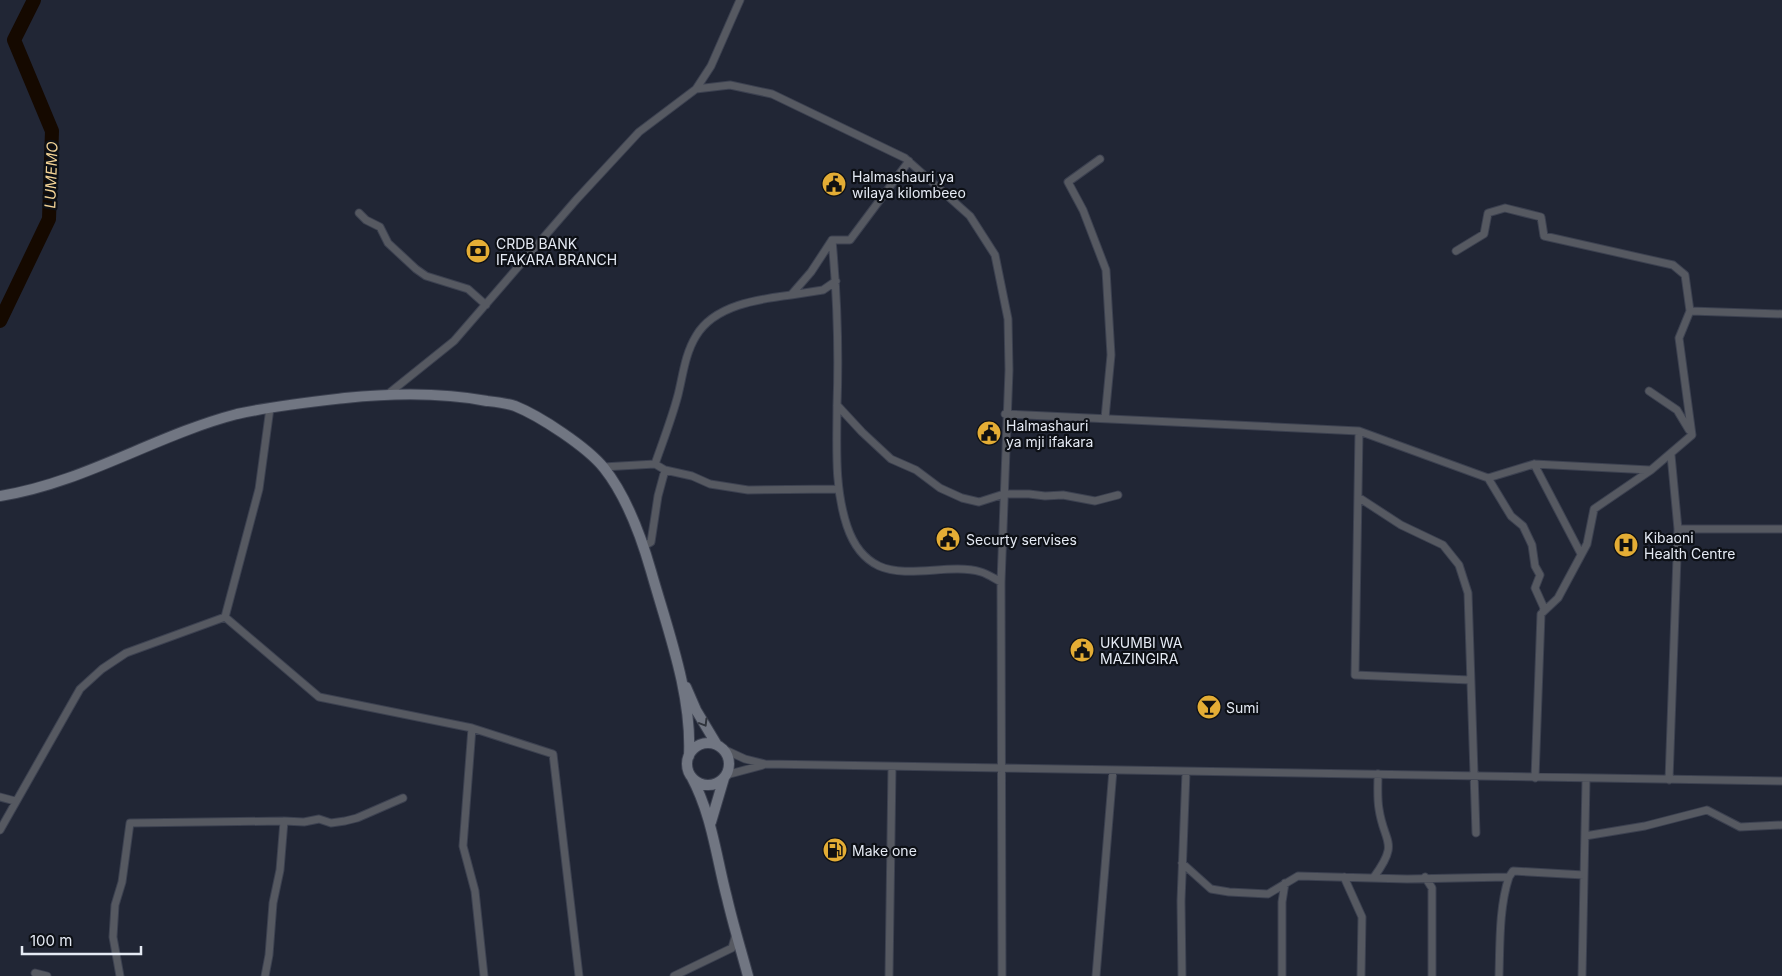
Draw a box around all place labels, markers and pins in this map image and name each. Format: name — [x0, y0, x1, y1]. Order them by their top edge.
place label: Halmashauri ya wilaya kilombeeo — [852, 168, 966, 201]
public building icon: Halmashauri ya wilaya kilombeeo — [821, 171, 847, 197]
place label: CRDB BANK IFAKARA BRANCH — [496, 235, 617, 268]
bank icon: CRDB BANK IFAKARA BRANCH — [465, 238, 491, 264]
place label: Halmashauri ya mji ifakara — [1006, 417, 1093, 450]
public building icon: Halmashauri ya mji ifakara — [976, 420, 1002, 446]
public building icon: Securty servises — [935, 526, 961, 552]
place label: Kibaoni Health Centre — [1644, 529, 1735, 562]
place label: Securty servises — [966, 531, 1077, 548]
hospital icon: Kibaoni Health Centre — [1613, 532, 1639, 558]
place label: UKUMBI WA MAZINGIRA — [1100, 634, 1183, 667]
public building icon: UKUMBI WA MAZINGIRA — [1069, 637, 1095, 663]
bar icon: Sumi — [1196, 694, 1222, 720]
place label: Sumi — [1226, 699, 1259, 716]
fuel station icon: Make one — [822, 837, 848, 863]
place label: Make one — [852, 842, 917, 859]

